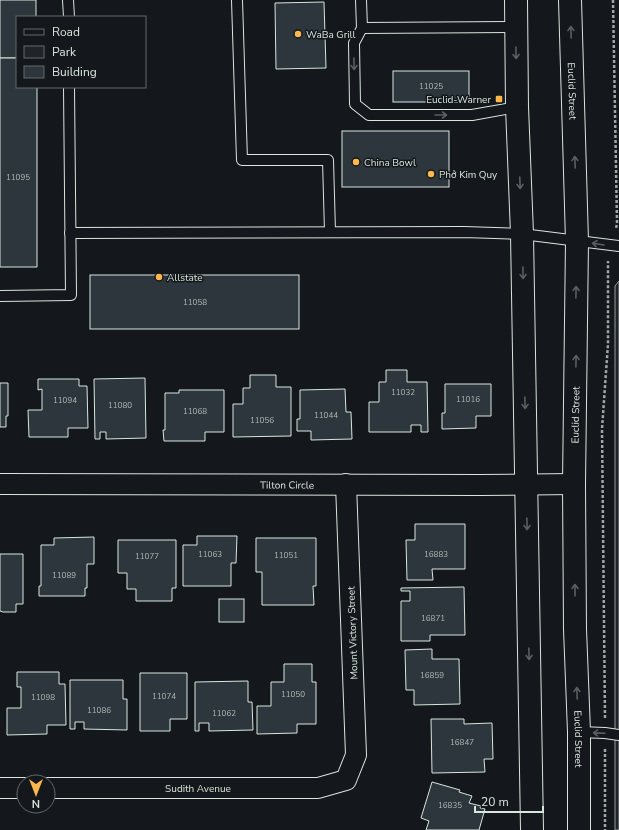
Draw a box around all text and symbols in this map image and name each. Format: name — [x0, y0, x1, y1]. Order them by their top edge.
legend — [16, 16, 146, 88]
text: Road — [52, 24, 80, 40]
one-way arrow — [567, 26, 575, 39]
place label: WaBa Grill — [306, 28, 355, 42]
marker: WaBa Grill — [293, 29, 303, 39]
text: Park — [52, 44, 77, 60]
one-way arrow — [512, 46, 520, 59]
one-way arrow — [350, 57, 358, 70]
street label: Euclid Street — [564, 62, 579, 120]
text: Building — [52, 64, 97, 80]
house number: 11025 — [419, 81, 443, 92]
place label: Euclid-Warner — [426, 93, 491, 107]
marker: Euclid-Warner — [494, 94, 504, 104]
one-way arrow — [434, 111, 447, 119]
place label: China Bowl — [364, 156, 416, 170]
one-way arrow — [571, 156, 579, 169]
marker: China Bowl — [351, 157, 361, 167]
place label: Phở Kim Quy — [439, 168, 498, 182]
marker: Phở Kim Quy — [426, 169, 436, 179]
house number: 11095 — [6, 172, 30, 183]
one-way arrow — [516, 176, 524, 189]
one-way arrow — [592, 240, 605, 248]
one-way arrow — [519, 266, 526, 279]
place label: Allstate — [167, 271, 203, 285]
marker: Allstate — [154, 272, 164, 282]
one-way arrow — [573, 286, 580, 299]
house number: 11058 — [183, 297, 207, 308]
one-way arrow — [572, 355, 580, 368]
street label: Euclid Street — [569, 386, 584, 444]
house number: 11032 — [391, 387, 415, 398]
house number: 11016 — [456, 394, 480, 405]
house number: 11094 — [53, 395, 77, 406]
one-way arrow — [521, 396, 529, 409]
house number: 11080 — [108, 400, 132, 411]
house number: 11068 — [183, 406, 207, 417]
house number: 11044 — [314, 410, 338, 421]
house number: 11056 — [250, 415, 274, 426]
street label: Tilton Circle — [260, 479, 314, 493]
one-way arrow — [523, 517, 531, 530]
house number: 11063 — [198, 549, 222, 560]
house number: 16883 — [424, 549, 448, 560]
house number: 11051 — [274, 550, 298, 561]
house number: 11077 — [135, 551, 159, 562]
house number: 11089 — [52, 570, 76, 581]
one-way arrow — [571, 584, 579, 597]
street label: Mount Victory Street — [344, 586, 362, 680]
house number: 16871 — [421, 613, 445, 624]
one-way arrow — [525, 647, 533, 660]
house number: 16859 — [420, 670, 444, 681]
one-way arrow — [574, 687, 581, 700]
house number: 11050 — [281, 689, 305, 700]
house number: 11074 — [152, 691, 176, 702]
house number: 11098 — [31, 692, 55, 703]
house number: 11086 — [87, 705, 111, 716]
house number: 11062 — [212, 708, 236, 719]
street label: Euclid Street — [570, 710, 585, 768]
one-way arrow — [593, 729, 606, 737]
house number: 16847 — [450, 737, 474, 748]
north arrow — [16, 774, 56, 814]
street label: Sudith Avenue — [165, 782, 231, 796]
scale bar — [475, 788, 543, 814]
text: 20 m — [481, 794, 509, 810]
text: N — [32, 796, 40, 811]
house number: 16835 — [438, 800, 462, 811]

